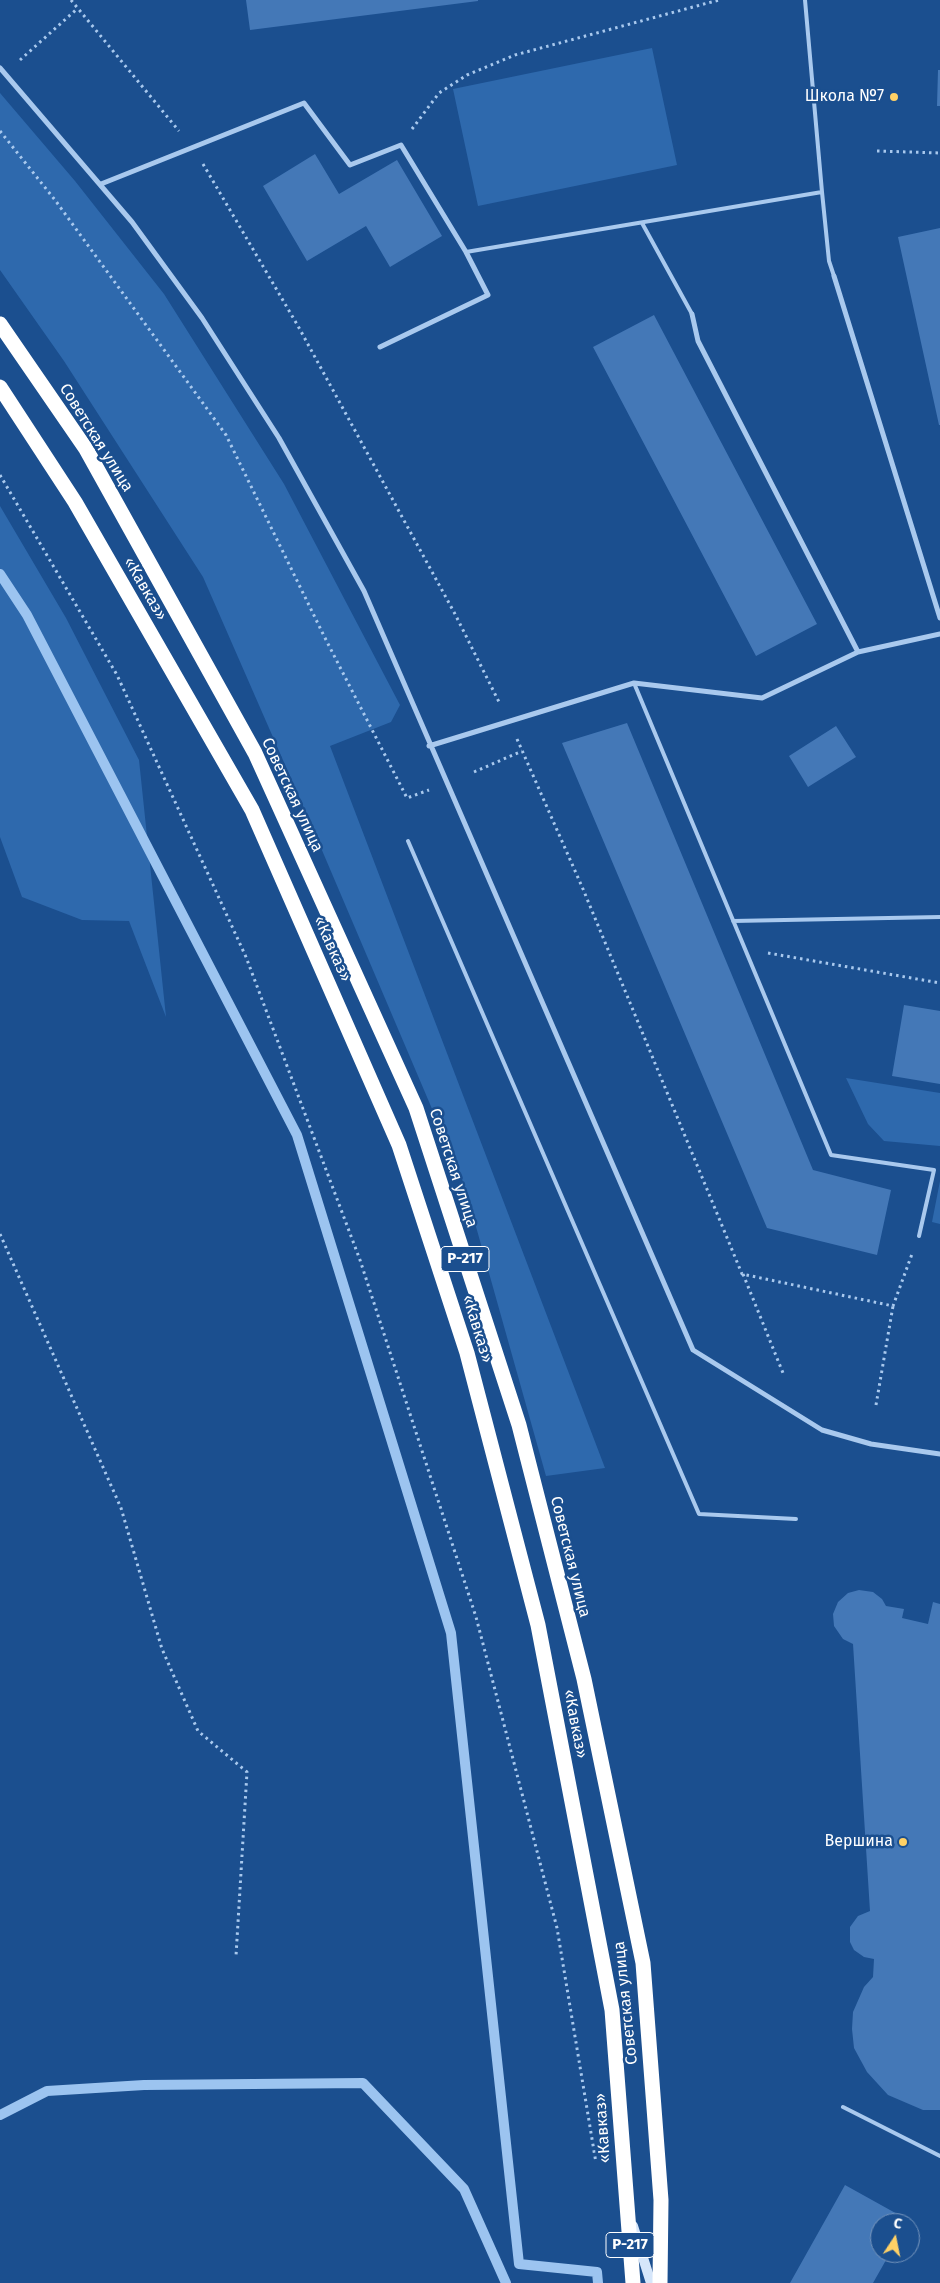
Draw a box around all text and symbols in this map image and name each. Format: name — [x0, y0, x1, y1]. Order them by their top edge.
place label: Школа №7 — [805, 87, 884, 107]
marker: Школа №7 — [888, 91, 900, 103]
street label: Советская улица — [55, 380, 137, 496]
street label: «Кавказ» — [119, 554, 171, 624]
street label: Советская улица — [257, 735, 327, 855]
street label: «Кавказ» — [309, 913, 355, 985]
street label: Советская улица — [425, 1106, 481, 1230]
road number: Р-217 — [441, 1246, 489, 1272]
street label: «Кавказ» — [458, 1293, 496, 1365]
street label: Советская улица — [546, 1494, 594, 1620]
street label: «Кавказ» — [559, 1688, 591, 1760]
place label: Вершина — [825, 1832, 893, 1852]
marker: Вершина — [897, 1836, 909, 1848]
street label: Советская улица — [610, 1940, 642, 2066]
street label: «Кавказ» — [591, 2092, 615, 2164]
north arrow — [870, 2213, 920, 2263]
text: С — [892, 2215, 903, 2233]
road number: Р-217 — [606, 2232, 654, 2258]

